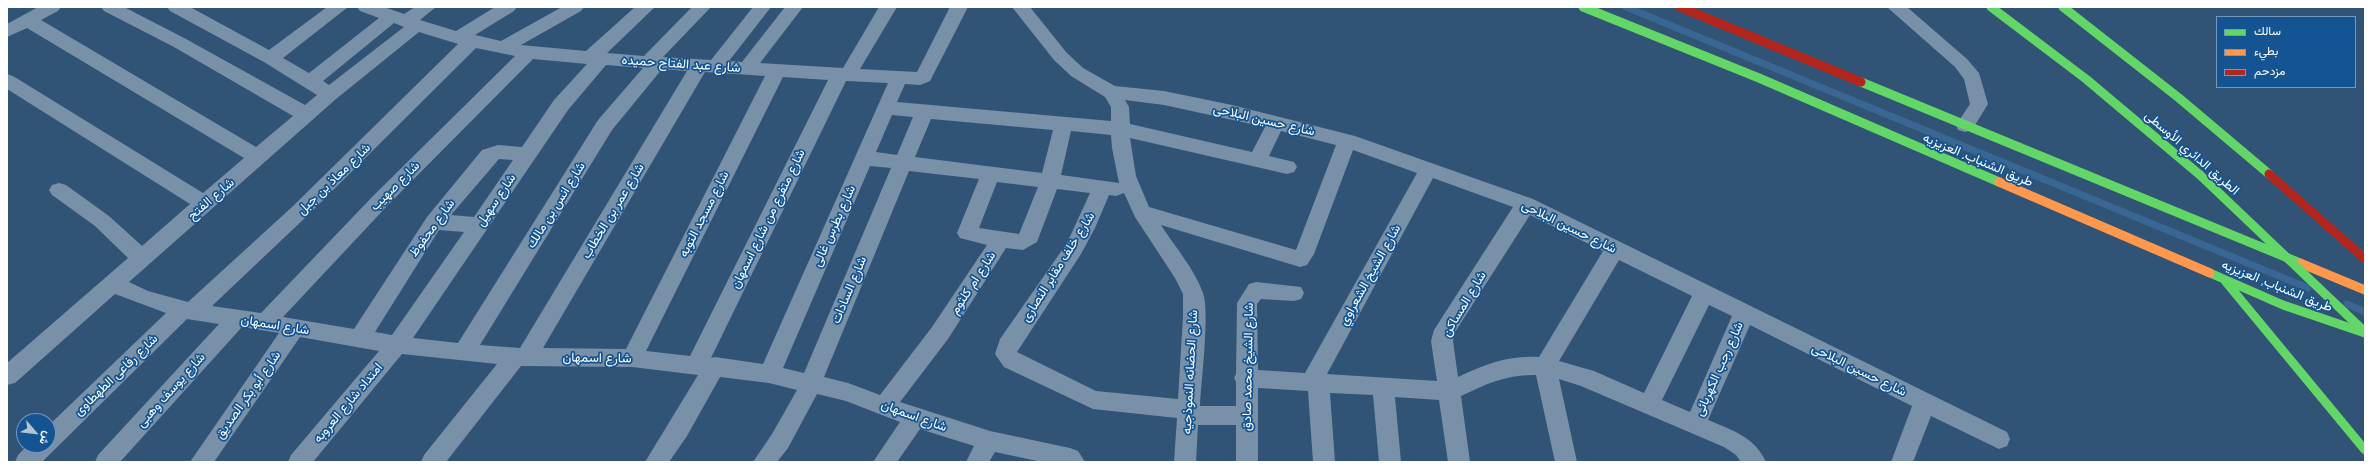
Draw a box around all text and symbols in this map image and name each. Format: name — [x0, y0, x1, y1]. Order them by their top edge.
legend — [2216, 16, 2356, 88]
text: سالك — [2254, 23, 2281, 38]
text: بطيء — [2254, 43, 2278, 58]
street label: شارع عبد الفتاح حميده — [621, 52, 741, 76]
text: مزدحم — [2254, 63, 2285, 78]
street label: شارع حسين البلاحى — [1212, 101, 1316, 139]
street label: الطريق الدائري الأوسطى — [2142, 108, 2242, 198]
street label: طريق الشنباب, العزيزيه — [1921, 130, 2035, 190]
street label: شارع معاذ بن جبل — [294, 140, 374, 218]
street label: شارع متفرع من شارع اسمهان — [727, 147, 809, 291]
street label: شارع صهيب — [367, 158, 423, 214]
street label: شارع انس بن مالك — [523, 159, 589, 251]
street label: شارع عمر بن الخطاب — [578, 161, 648, 261]
street label: شارع مسجد التوبه — [676, 168, 732, 260]
street label: شارع سهيل — [473, 171, 519, 229]
street label: شارع الفتح — [185, 175, 237, 223]
street label: شارع بطرس غالى — [809, 183, 859, 269]
street label: شارع محفوظ — [406, 196, 458, 260]
street label: شارع حسين البلاحى — [1519, 197, 1619, 257]
street label: شارع خلف مقابر النصارى — [1018, 209, 1098, 325]
street label: شارع الشيخ الشعراوي — [1336, 222, 1404, 328]
street label: شارع ام كلثوم — [947, 249, 999, 317]
street label: شارع السادات — [828, 254, 870, 326]
street label: طريق الشنباب, العزيزيه — [2219, 257, 2335, 315]
street label: شارع المساكن — [1438, 269, 1490, 339]
street label: شارع الشيخ محمد صادق — [1239, 303, 1257, 431]
street label: شارع الحضانه النموذجيه — [1179, 309, 1201, 435]
street label: شارع اسمهان — [240, 312, 310, 338]
street label: شارع رجب الكهربائى — [1691, 319, 1747, 419]
street label: شارع رفاعى الطهطاوى — [71, 331, 161, 419]
street label: شارع حسين البلاحى — [1809, 340, 1909, 400]
street label: شارع أبو بكر الصديق — [212, 348, 284, 442]
street label: شارع يوسف وهبى — [133, 349, 209, 431]
street label: شارع اسمهان — [562, 350, 632, 366]
street label: امتداد شارع العروبه — [310, 360, 386, 446]
street label: شارع اسمهان — [879, 397, 949, 435]
north arrow — [16, 413, 56, 453]
text: ش — [36, 429, 55, 447]

